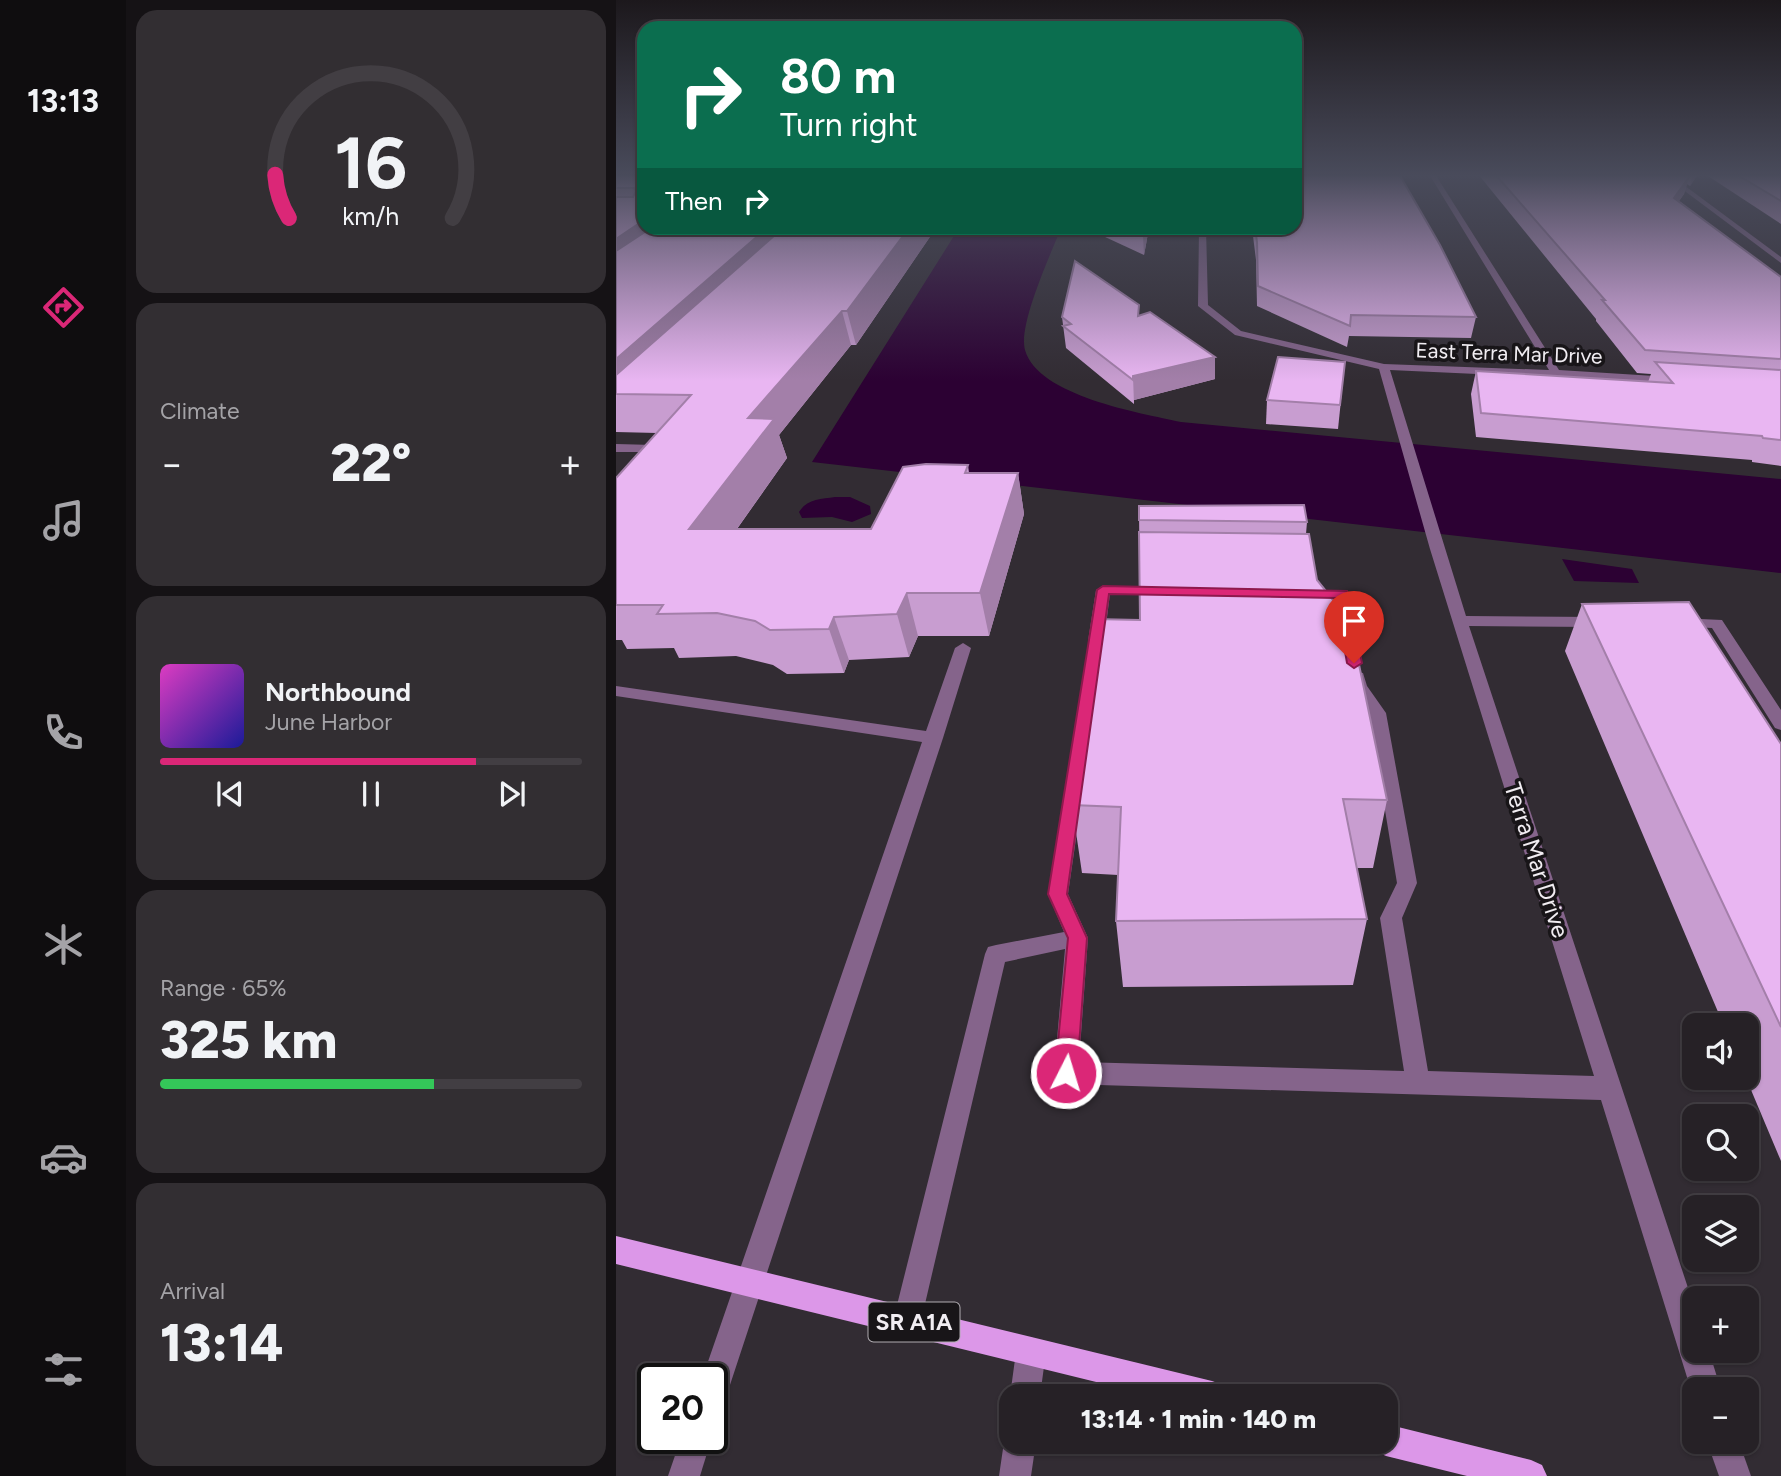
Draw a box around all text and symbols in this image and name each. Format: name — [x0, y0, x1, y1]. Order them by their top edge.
text: 80 m — [780, 46, 896, 105]
icon: right — [665, 49, 756, 140]
text: 13:13 — [27, 82, 99, 120]
text: Turn right — [780, 106, 918, 144]
text: 16 — [335, 119, 407, 206]
icon: right — [737, 182, 775, 220]
text: Then — [665, 185, 723, 217]
text: km/h — [342, 200, 400, 230]
icon: directions — [39, 283, 88, 332]
street label: East Terra Mar Drive — [1415, 337, 1603, 369]
text: Climate — [160, 397, 239, 425]
text: 22° — [330, 432, 412, 494]
text: − — [160, 441, 184, 487]
text: + — [558, 441, 582, 487]
icon: music — [39, 496, 88, 545]
pin — [1324, 591, 1384, 663]
icon: arrive — [1335, 602, 1373, 640]
text: Northbound — [265, 676, 411, 708]
icon: phone — [39, 708, 88, 757]
text: June Harbor — [265, 708, 392, 736]
icon: previous — [211, 775, 249, 813]
icon: pause — [352, 775, 390, 813]
icon: next — [493, 775, 531, 813]
street label: Terra Mar Drive — [1498, 779, 1576, 941]
icon: climate — [39, 920, 88, 969]
text: Range · 65% — [160, 974, 287, 1002]
text: 325 km — [160, 1009, 337, 1071]
map controls — [1682, 1013, 1759, 1454]
button: sound — [1682, 1013, 1759, 1090]
position arrow — [1029, 1036, 1103, 1110]
button: search — [1682, 1104, 1759, 1181]
icon: car — [39, 1133, 88, 1182]
button: layers — [1682, 1195, 1759, 1272]
text: Arrival — [160, 1277, 225, 1305]
button: + — [1682, 1286, 1759, 1363]
road number: SR A1A — [868, 1302, 960, 1342]
text: 13:14 — [160, 1312, 284, 1374]
icon: filters — [39, 1345, 88, 1394]
speed limit sign: 20 — [637, 1363, 728, 1454]
button: − — [1682, 1377, 1759, 1454]
text: 13:14 · 1 min · 140 m — [1081, 1403, 1316, 1435]

